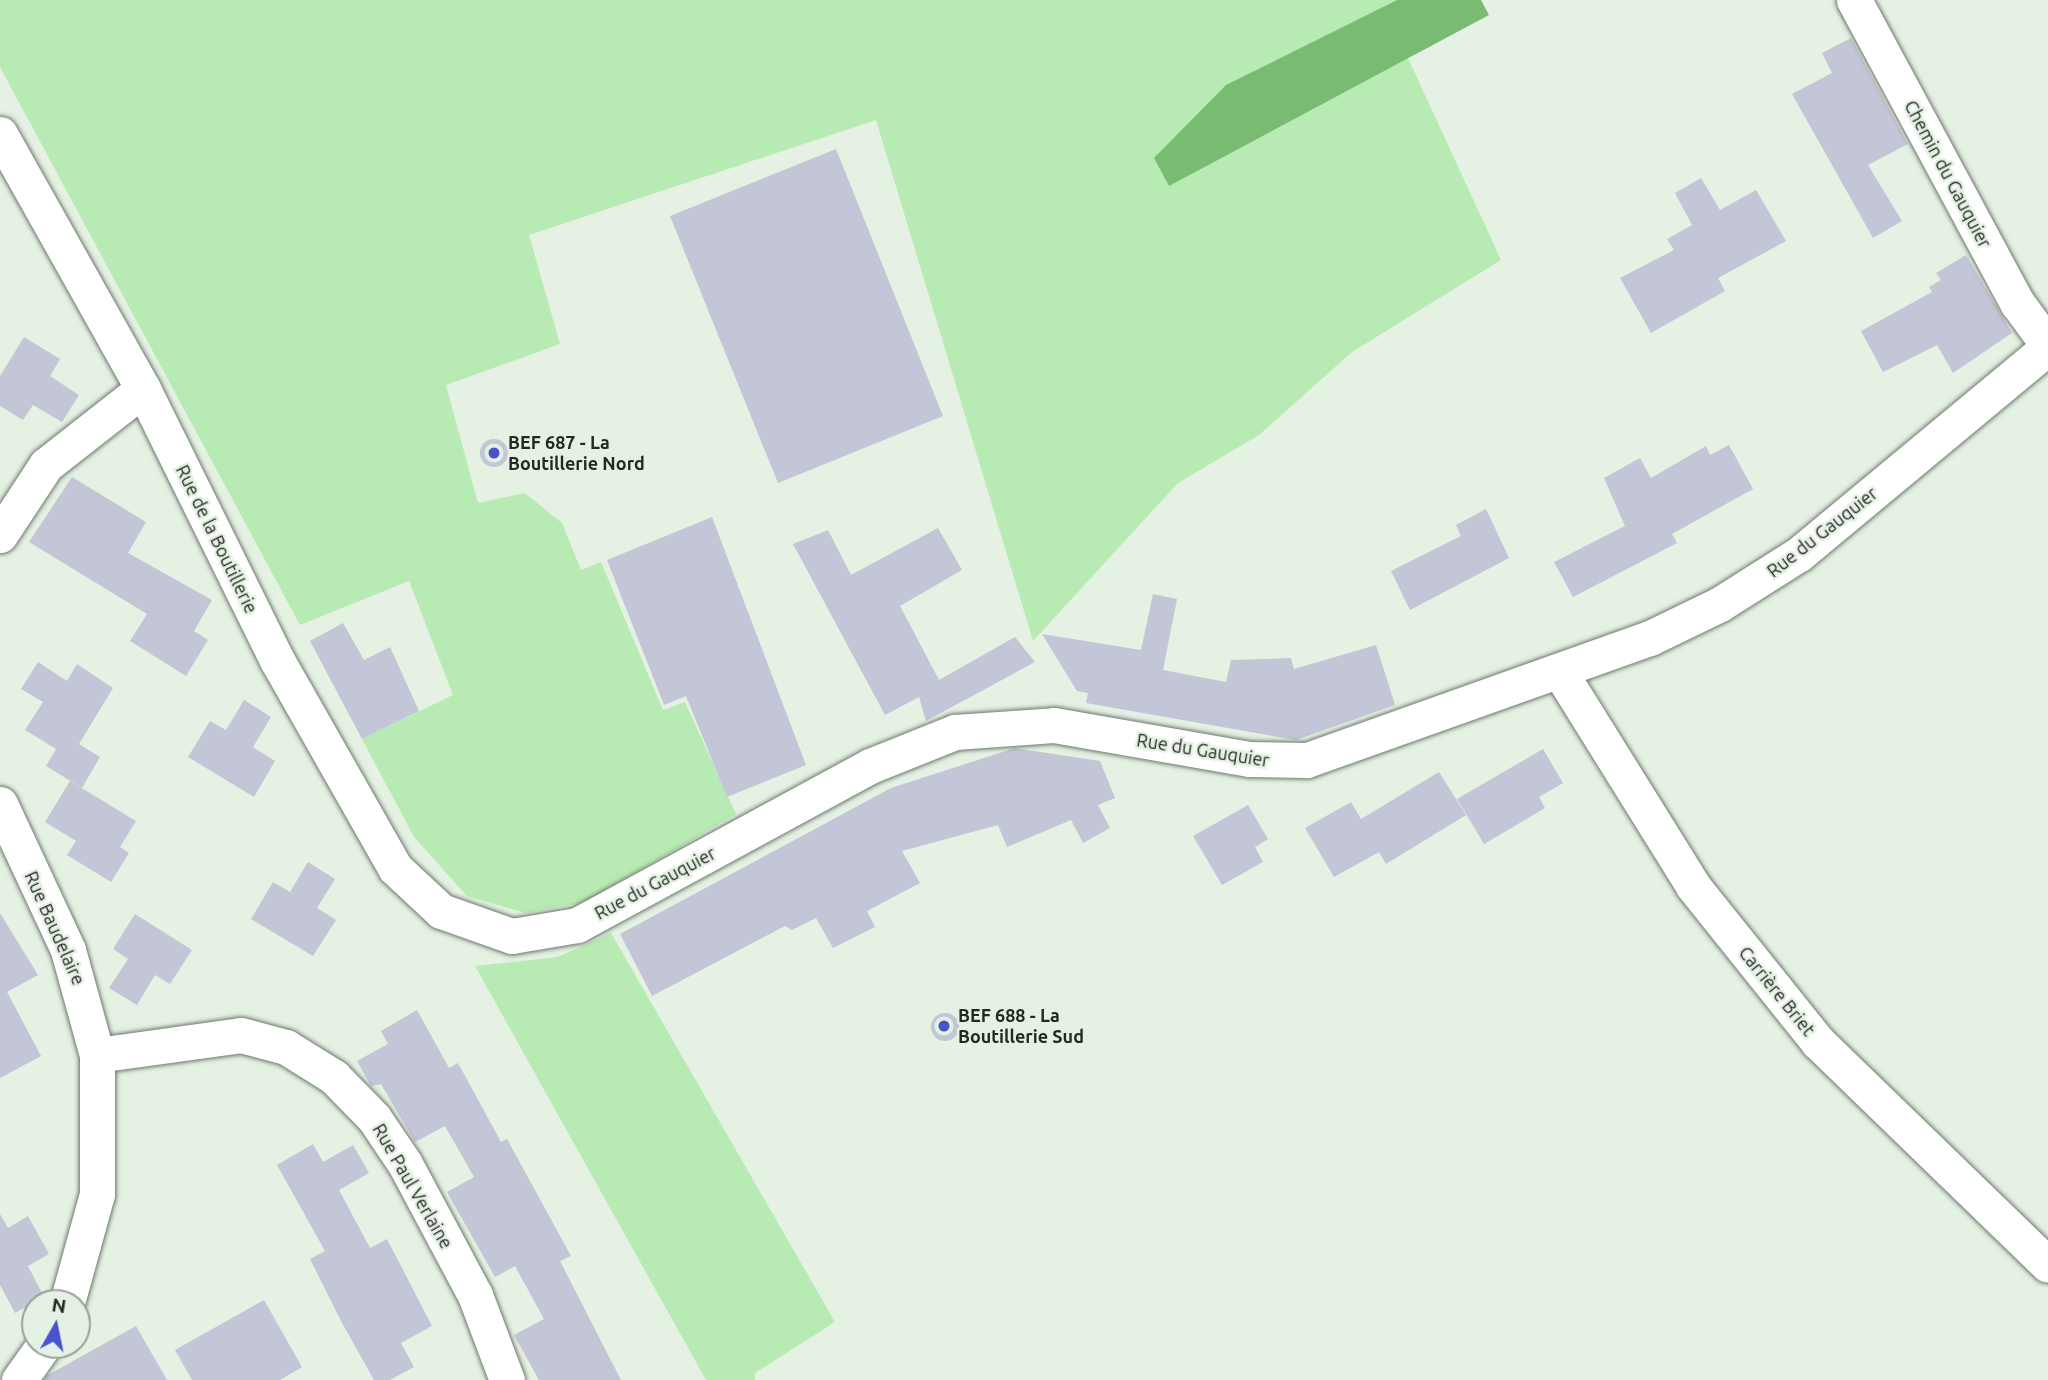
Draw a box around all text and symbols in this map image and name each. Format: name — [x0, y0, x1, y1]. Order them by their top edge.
street label: Chemin du Gauquier — [1900, 97, 1996, 251]
place label: BEF 687 - La Boutillerie Nord — [508, 432, 645, 474]
marker: BEF 687 - La Boutillerie Nord — [486, 445, 502, 461]
street label: Rue de la Boutillerie — [172, 461, 262, 617]
street label: Rue du Gauquier — [1763, 482, 1881, 582]
street label: Rue du Gauquier — [1135, 729, 1271, 771]
street label: Rue du Gauquier — [591, 842, 719, 924]
street label: Rue Baudelaire — [20, 868, 90, 988]
street label: Carrière Briet — [1734, 942, 1820, 1040]
place label: BEF 688 - La Boutillerie Sud — [958, 1005, 1084, 1048]
marker: BEF 688 - La Boutillerie Sud — [936, 1018, 952, 1034]
street label: Rue Paul Verlaine — [368, 1120, 458, 1252]
north arrow — [21, 1289, 91, 1359]
text: N — [50, 1293, 68, 1317]

